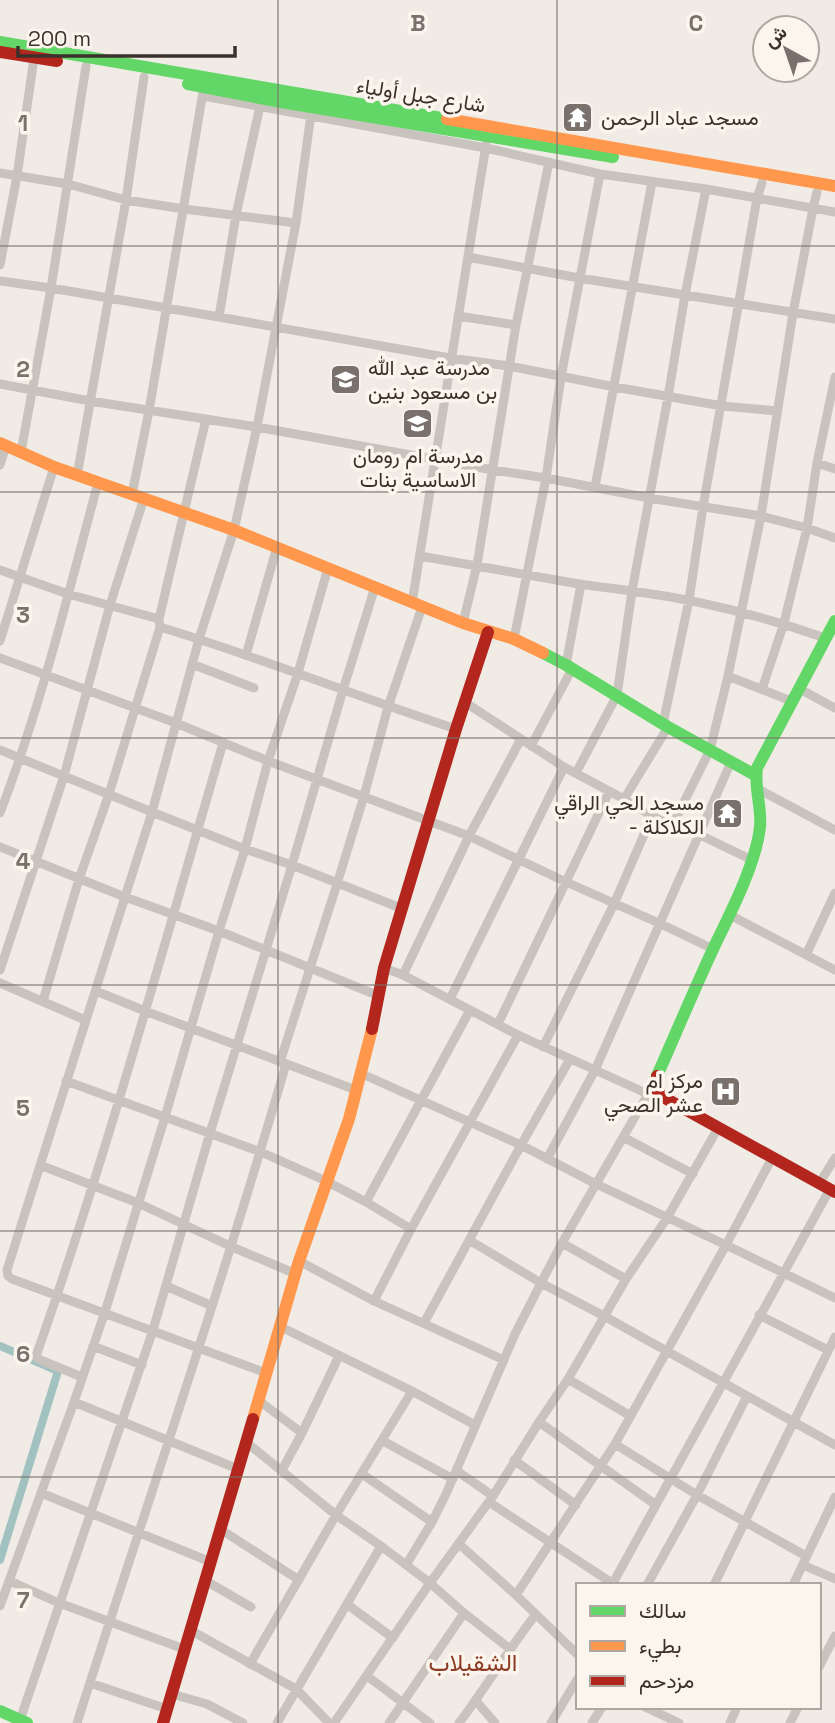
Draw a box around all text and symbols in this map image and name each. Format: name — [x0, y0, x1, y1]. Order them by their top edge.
text: B — [410, 8, 426, 38]
text: C — [689, 8, 703, 38]
scale bar — [18, 14, 234, 58]
north arrow — [751, 14, 821, 84]
text: ش — [759, 19, 792, 53]
text: 200 m — [28, 25, 91, 52]
street label: شارع جبل أولياء — [354, 71, 487, 120]
temple icon: مسجد عباد الرحمن — [561, 100, 595, 134]
place label: مسجد عباد الرحمن — [601, 104, 759, 131]
text: 1 — [18, 108, 28, 138]
text: 2 — [16, 354, 30, 384]
place label: مدرسة عبد الله بن مسعود بنين — [368, 354, 497, 405]
school or university icon: مدرسة عبد الله بن مسعود بنين — [328, 362, 362, 396]
school or university icon: مدرسة ام رومان الاساسية بنات — [401, 406, 435, 440]
place label: مدرسة ام رومان الاساسية بنات — [353, 442, 483, 493]
text: 3 — [16, 600, 30, 630]
place label: مسجد الحي الراقي - الكلاكلة — [554, 789, 704, 840]
temple icon: مسجد الحي الراقي - الكلاكلة — [710, 797, 744, 831]
text: 4 — [16, 846, 31, 876]
place label: مركز ام عشر الصحي — [604, 1067, 703, 1122]
hospital icon: مركز ام عشر الصحي — [709, 1075, 743, 1109]
text: 5 — [16, 1093, 30, 1123]
text: 6 — [16, 1339, 30, 1369]
legend — [576, 1583, 821, 1709]
text: 7 — [17, 1585, 30, 1615]
text: سالك — [639, 1597, 686, 1624]
text: بطيء — [639, 1632, 682, 1663]
district label: الشقيلاب — [429, 1647, 517, 1678]
text: مزدحم — [639, 1667, 694, 1695]

